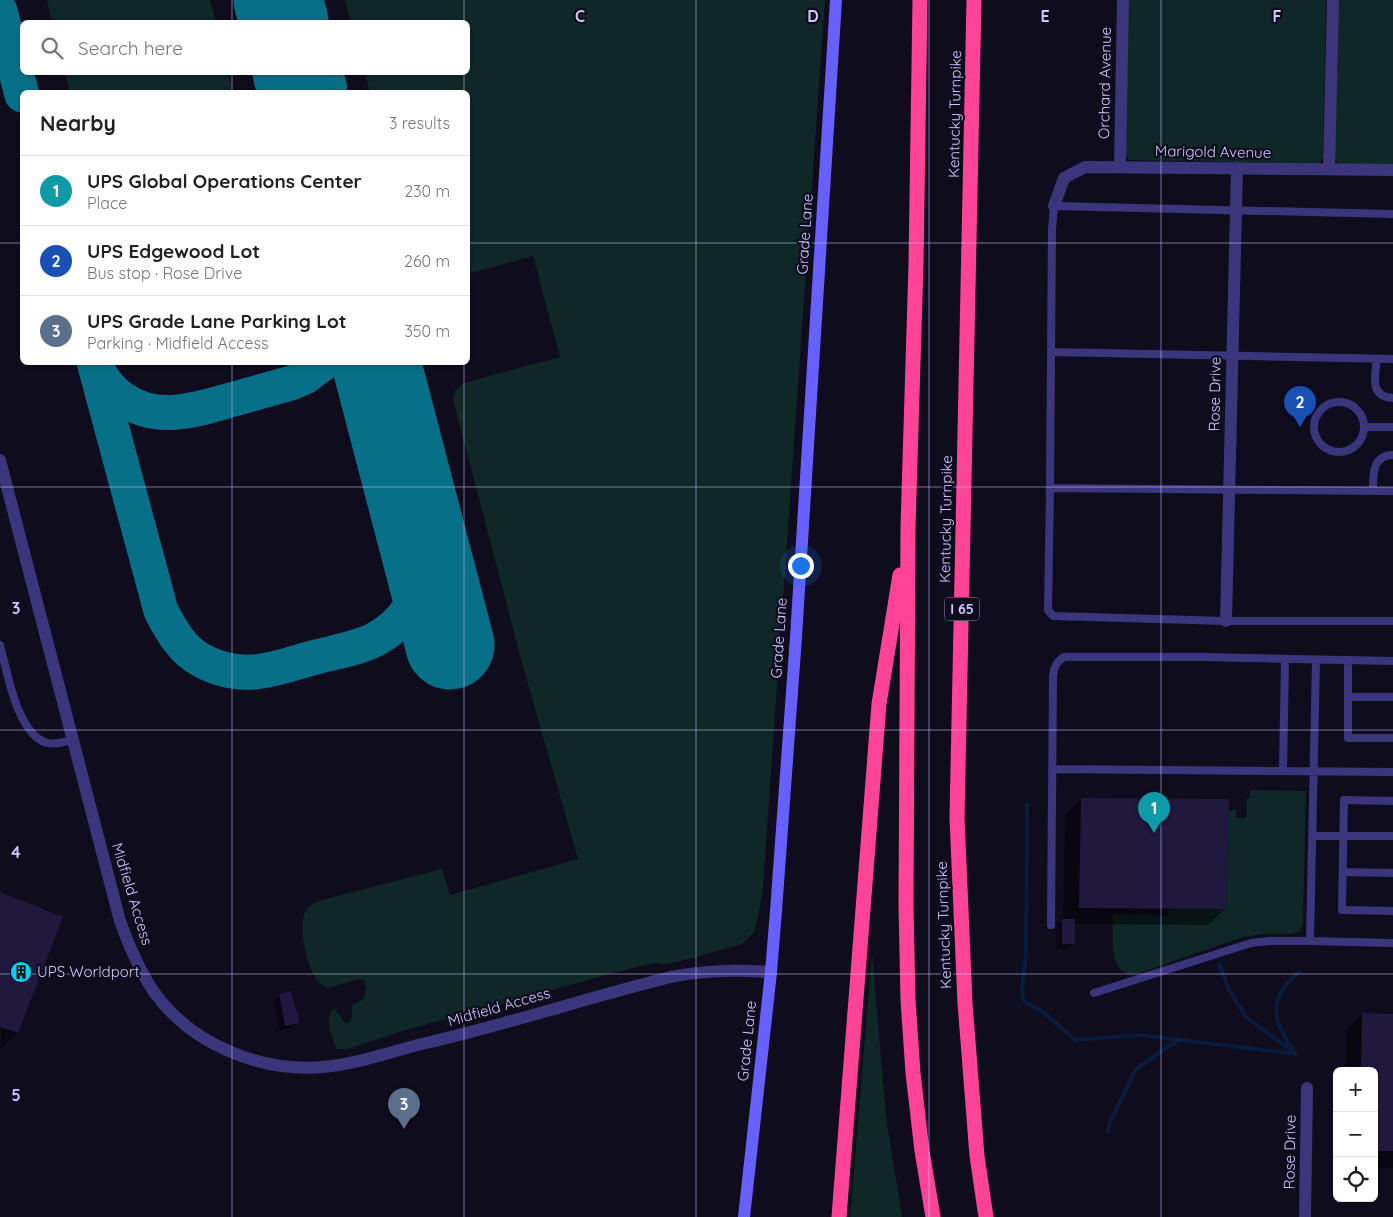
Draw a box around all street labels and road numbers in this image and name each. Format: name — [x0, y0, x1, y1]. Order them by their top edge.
street label: Orchard Avenue — [1094, 27, 1115, 139]
street label: Kentucky Turnpike — [944, 50, 965, 178]
street label: Marigold Avenue — [1155, 141, 1271, 162]
street label: Grade Lane — [792, 193, 817, 275]
street label: Rose Drive — [1204, 356, 1225, 432]
street label: Kentucky Turnpike — [935, 455, 956, 583]
street label: Grade Lane — [766, 597, 791, 679]
road number: I 65 — [944, 598, 980, 620]
street label: Midfield Access — [108, 840, 157, 947]
street label: Kentucky Turnpike — [932, 861, 955, 989]
street label: Midfield Access — [445, 983, 552, 1030]
street label: Grade Lane — [733, 1000, 760, 1082]
street label: Rose Drive — [1279, 1114, 1300, 1190]

